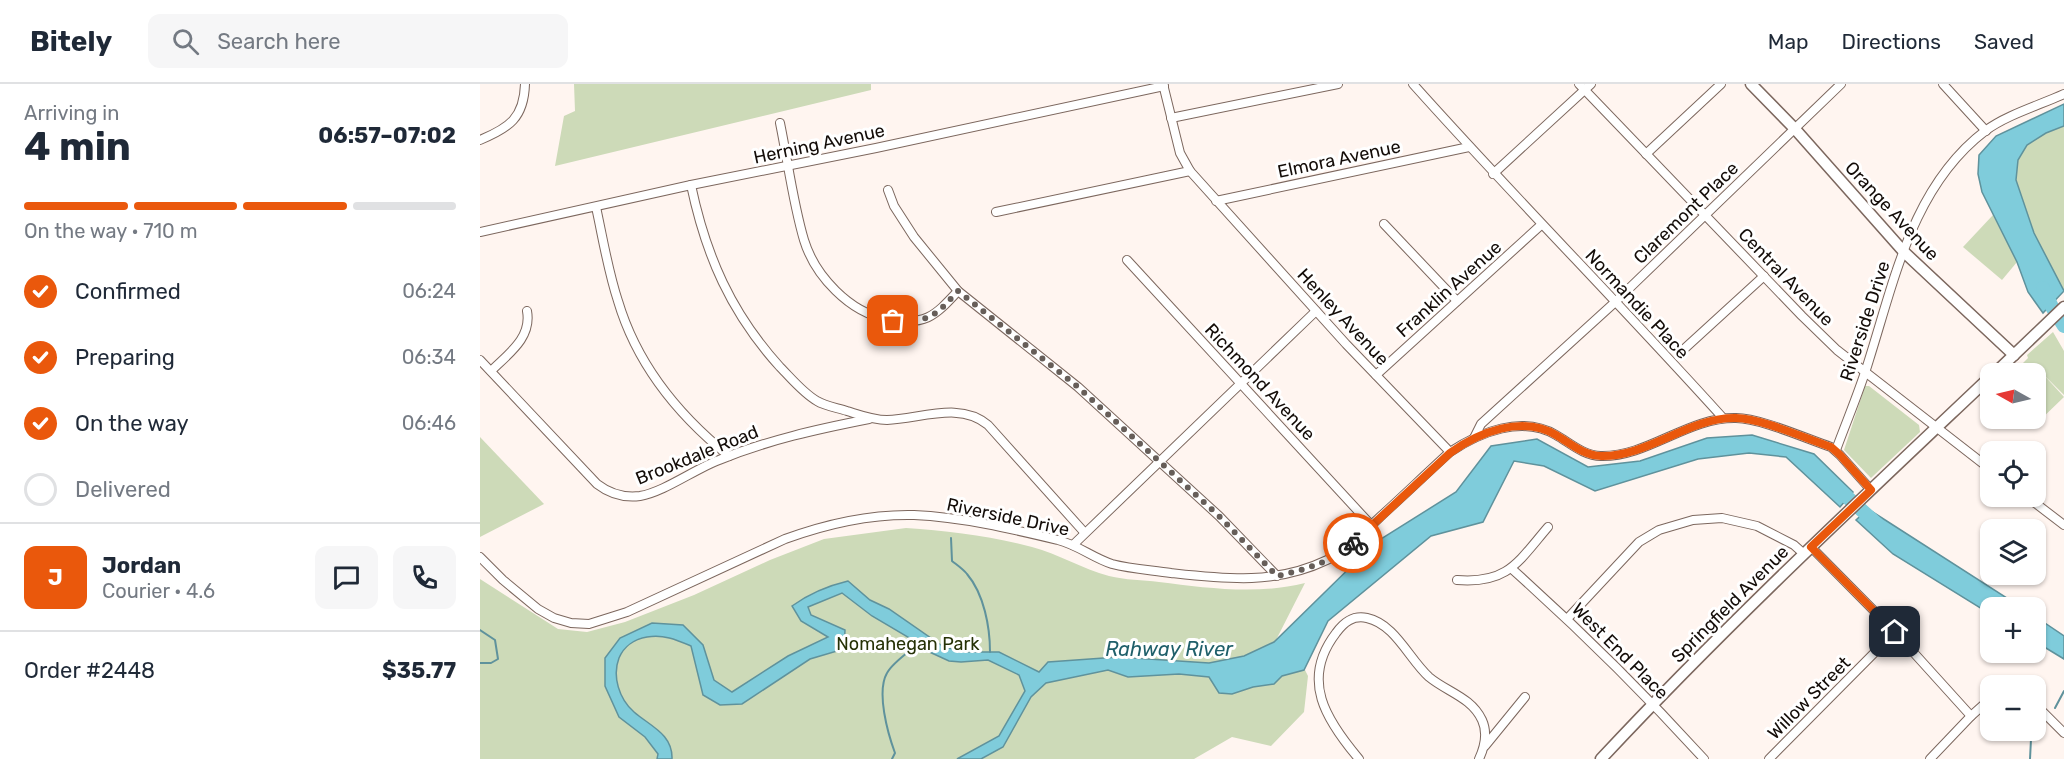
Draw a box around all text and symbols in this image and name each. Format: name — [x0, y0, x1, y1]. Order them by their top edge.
search box — [148, 14, 568, 68]
text: Bitely — [30, 25, 112, 58]
icon: search — [169, 25, 202, 58]
text: Search here — [217, 28, 341, 55]
text: Map — [1768, 29, 1809, 54]
text: Directions — [1842, 29, 1941, 54]
text: Saved — [1974, 29, 2034, 54]
text: Arriving in — [24, 101, 119, 125]
street label: Herning Avenue — [751, 119, 887, 169]
text: 06:57–07:02 — [318, 122, 456, 149]
text: 4 min — [24, 124, 131, 170]
street label: Elmora Avenue — [1275, 135, 1403, 183]
street label: Claremont Place — [1629, 157, 1743, 269]
street label: Orange Avenue — [1840, 157, 1944, 265]
text: On the way · 710 m — [24, 219, 197, 243]
street label: Central Avenue — [1734, 223, 1838, 331]
street label: Franklin Avenue — [1392, 236, 1506, 342]
street label: Normandie Place — [1581, 245, 1693, 363]
street label: Riverside Drive — [1835, 258, 1895, 384]
street label: Henley Avenue — [1293, 264, 1393, 370]
icon: check — [24, 275, 57, 308]
text: Confirmed — [75, 278, 181, 305]
text: 06:24 — [402, 279, 456, 303]
pin — [867, 295, 918, 346]
icon: bag — [876, 304, 909, 337]
street label: Richmond Avenue — [1200, 319, 1320, 445]
icon: check — [24, 341, 57, 374]
text: Preparing — [75, 344, 175, 371]
text: 06:34 — [402, 345, 456, 369]
north arrow — [1980, 363, 2046, 429]
map controls — [1980, 363, 2046, 741]
icon: check — [24, 407, 57, 440]
text: On the way — [75, 410, 189, 437]
text: 06:46 — [402, 411, 456, 435]
street label: Brookdale Road — [632, 420, 762, 490]
button: locate — [1980, 441, 2046, 507]
text: Delivered — [75, 476, 171, 503]
street label: Riverside Drive — [945, 493, 1071, 541]
courier — [1323, 513, 1383, 573]
button: layers — [1980, 519, 2046, 585]
icon: bike — [1337, 527, 1370, 560]
street label: Springfield Avenue — [1667, 541, 1793, 667]
button: chat — [315, 546, 378, 609]
button: phone — [393, 546, 456, 609]
text: Jordan — [102, 552, 181, 579]
text: J — [48, 564, 63, 591]
text: Courier · 4.6 — [102, 579, 215, 603]
button: + — [1980, 597, 2046, 663]
street label: West End Place — [1567, 598, 1673, 704]
pin — [1869, 606, 1920, 657]
icon: home — [1878, 615, 1911, 648]
park label: Nomahegan Park — [836, 633, 980, 655]
water label: Rahway River — [1105, 637, 1234, 661]
street label: Willow Street — [1763, 652, 1855, 744]
text: Order #2448 — [24, 657, 155, 684]
text: $35.77 — [382, 657, 456, 684]
button: − — [1980, 675, 2046, 741]

